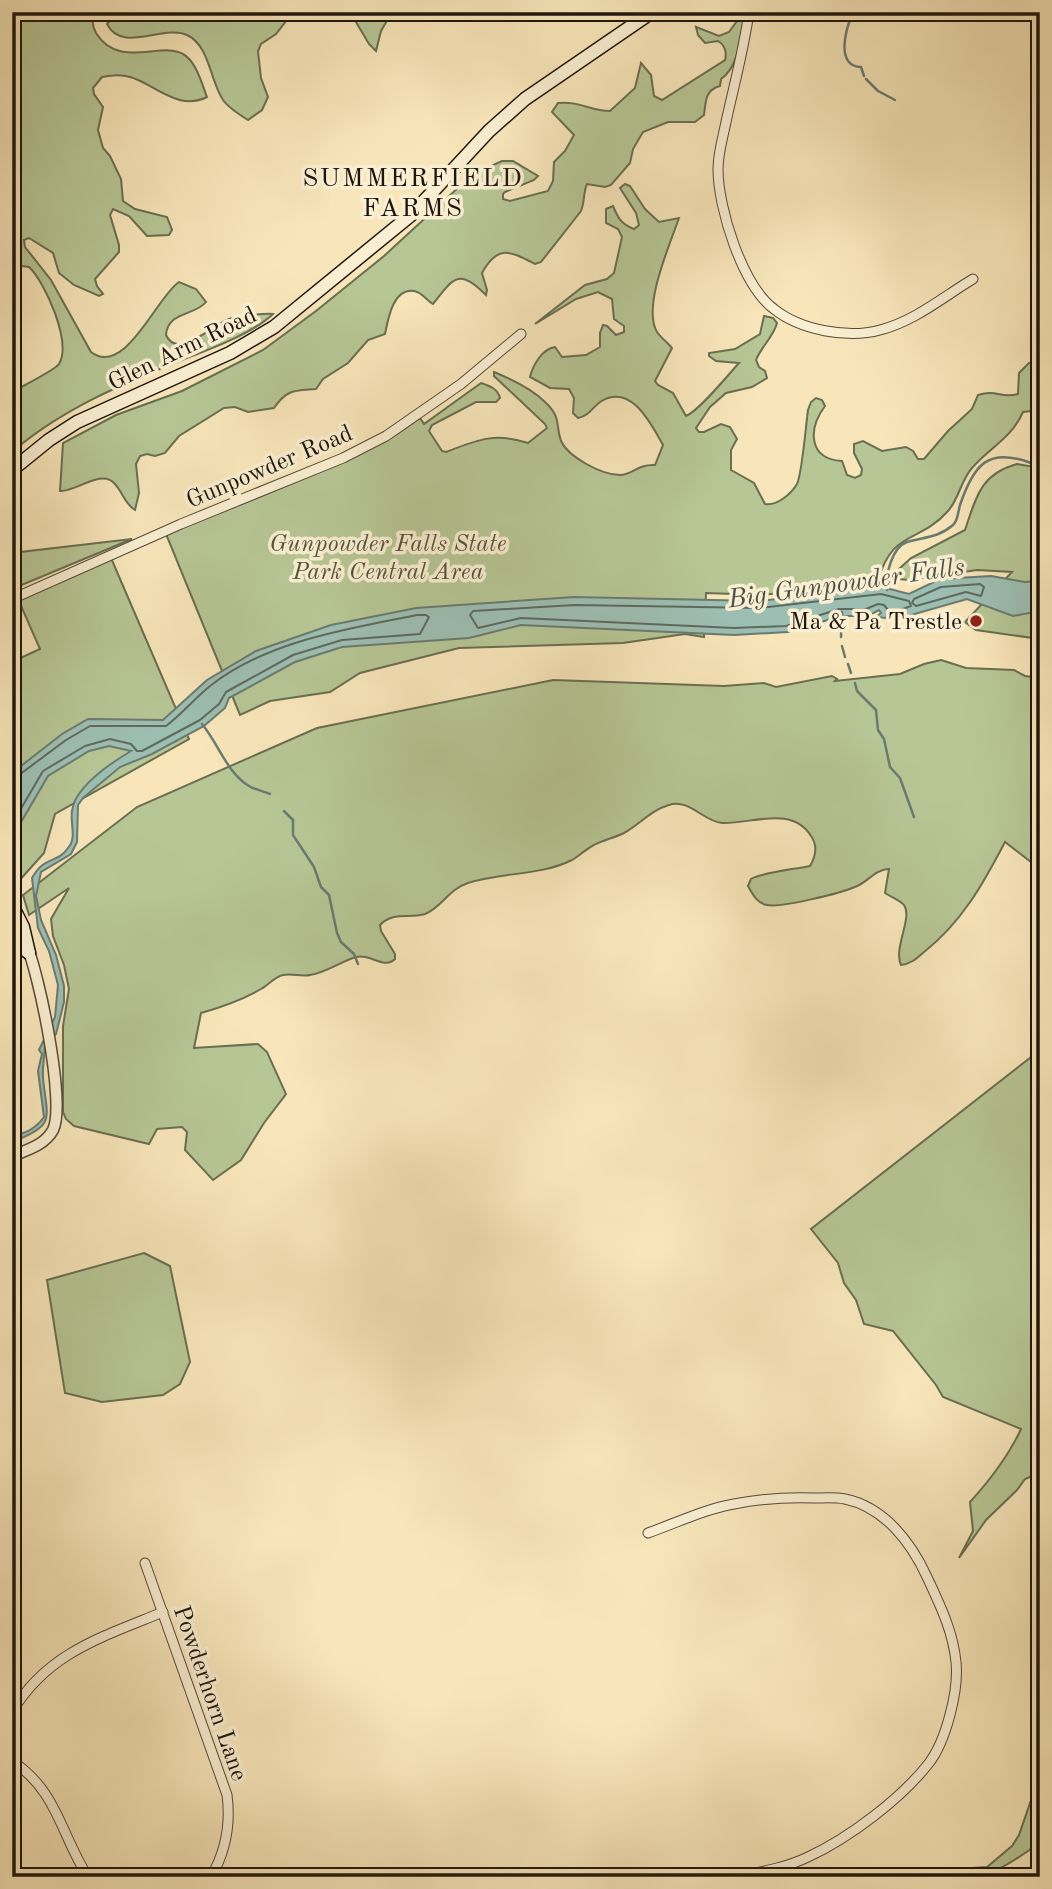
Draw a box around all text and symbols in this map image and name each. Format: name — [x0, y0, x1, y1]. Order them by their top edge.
district label: SUMMERFIELD FARMS — [302, 166, 524, 222]
street label: Glen Arm Road — [105, 304, 261, 396]
street label: Gunpowder Road — [183, 422, 356, 514]
park label: Gunpowder Falls State Park Central Area — [269, 533, 507, 585]
water label: Big Gunpowder Falls — [725, 554, 966, 614]
place label: Ma & Pa Trestle — [790, 611, 962, 635]
marker: Ma & Pa Trestle — [968, 613, 984, 629]
street label: Powderhorn Lane — [168, 1603, 250, 1784]

